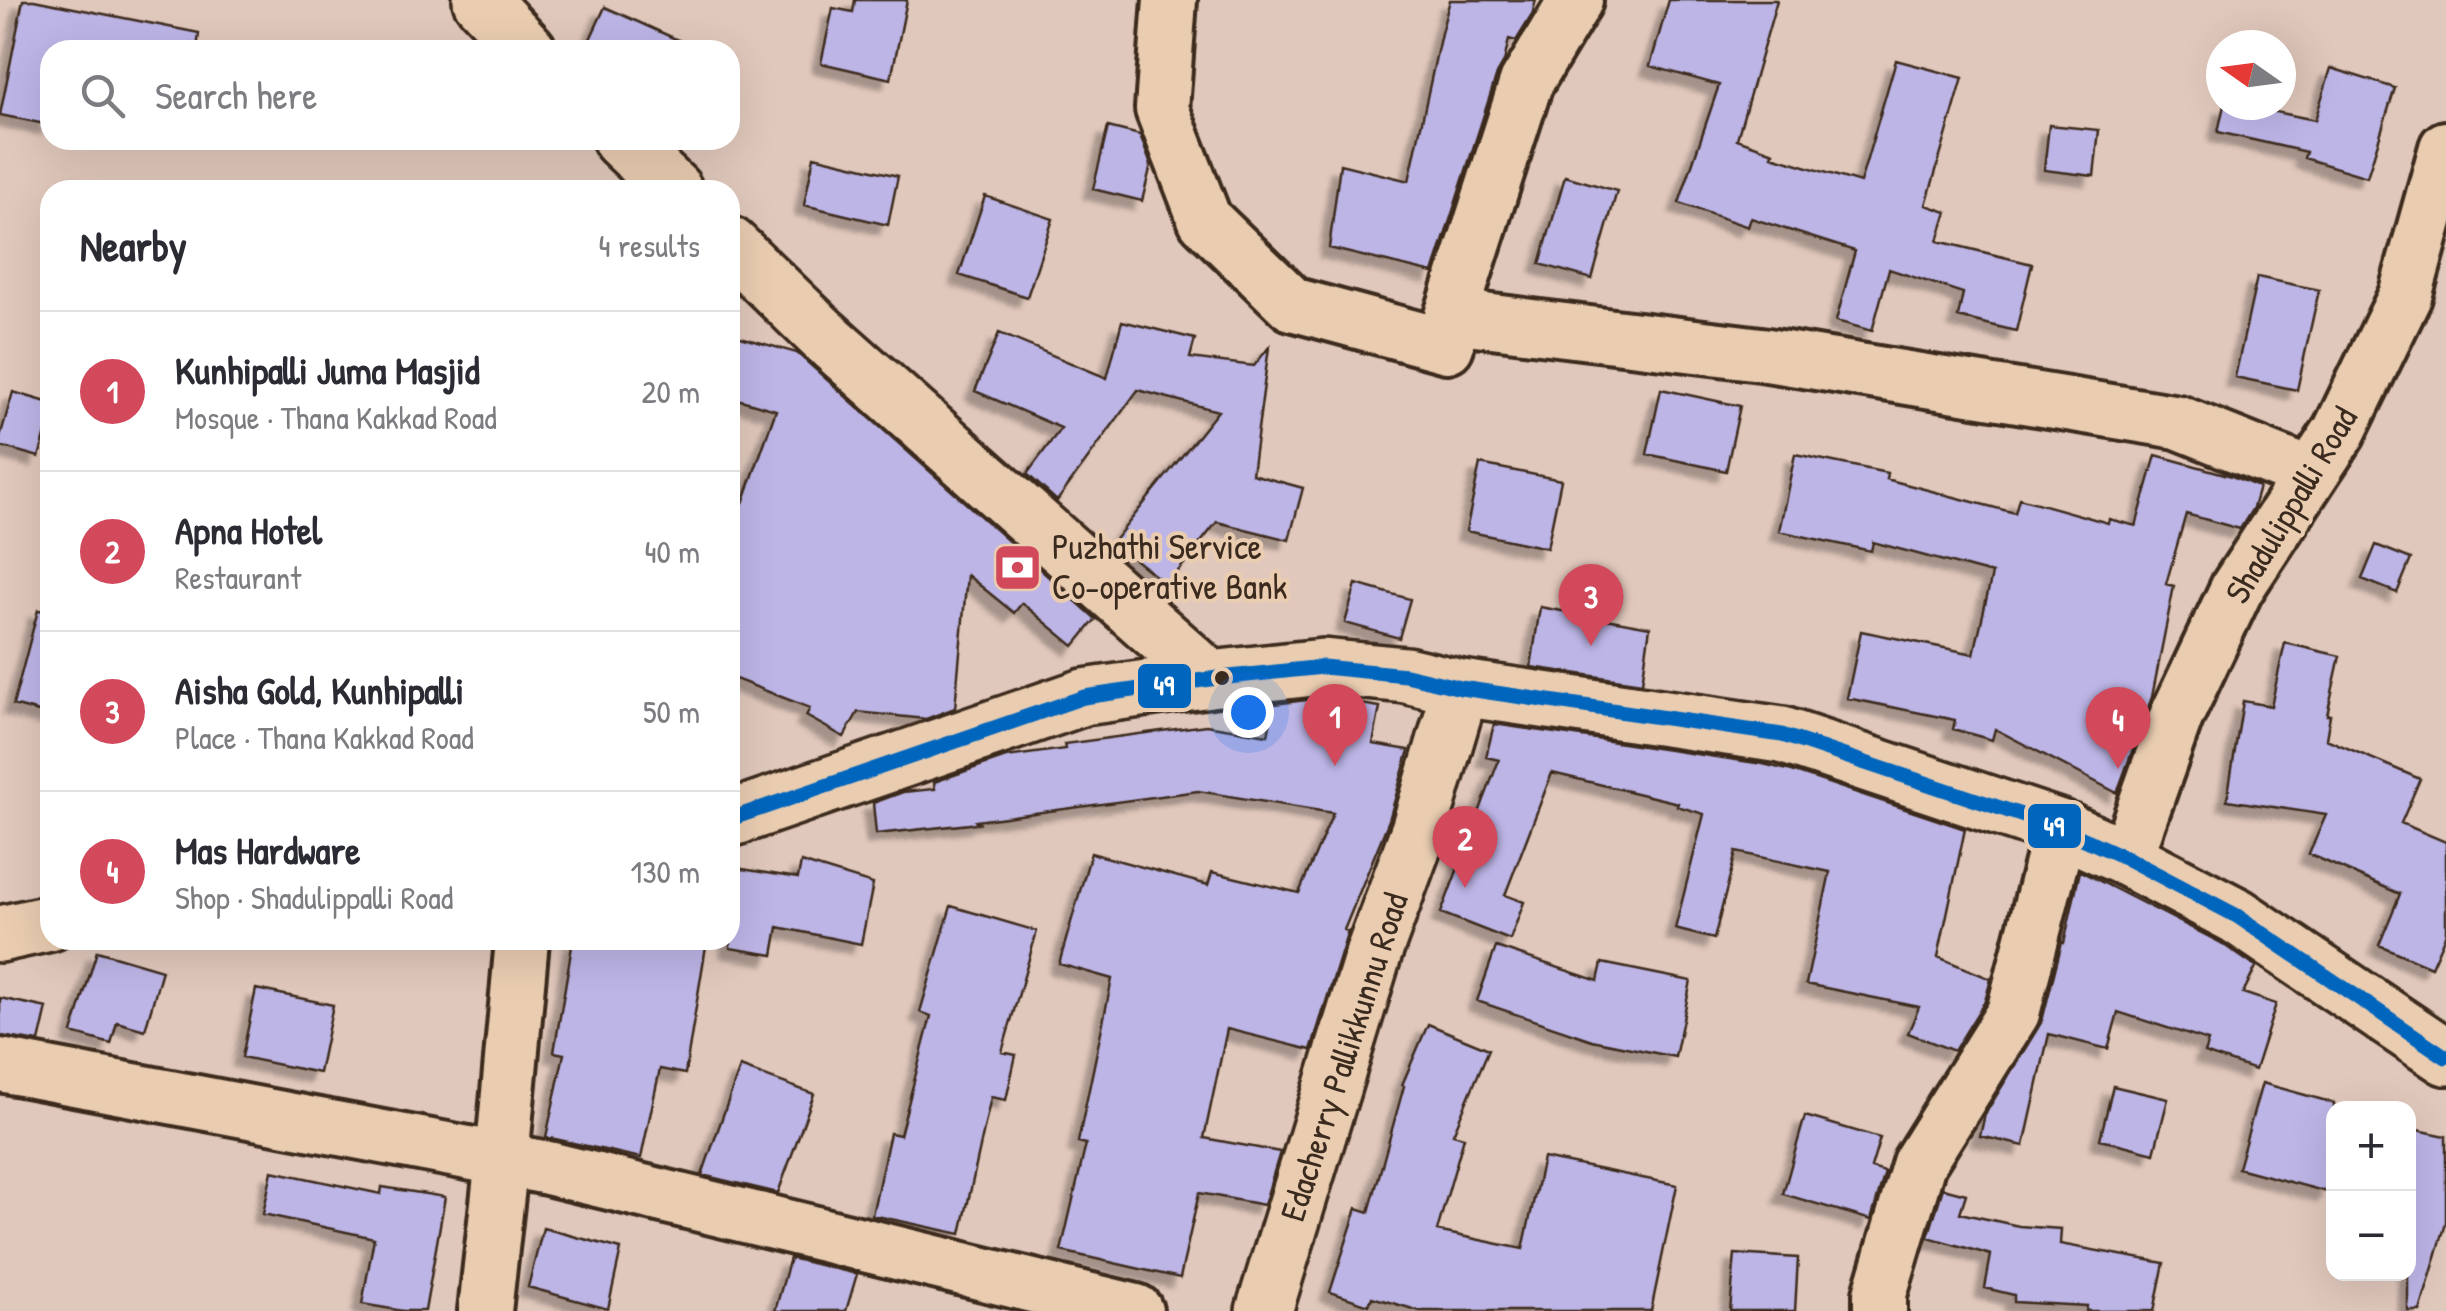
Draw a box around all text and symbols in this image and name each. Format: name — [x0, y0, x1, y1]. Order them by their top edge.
north arrow — [2206, 30, 2296, 120]
search box — [40, 40, 740, 150]
icon: search — [75, 68, 130, 123]
text: Search here — [155, 69, 317, 121]
text: Nearby — [80, 217, 187, 274]
text: 4 results — [599, 224, 700, 267]
text: Kunhipalli Juma Masjid — [175, 344, 480, 396]
text: 1 — [107, 370, 118, 413]
text: 20 m — [642, 370, 700, 413]
text: Mosque · Thana Kakkad Road — [175, 396, 497, 439]
street label: Shadulippalli Road — [2213, 398, 2368, 612]
text: Apna Hotel — [175, 504, 322, 556]
place label: Puzhathi Service Co-operative Bank — [1052, 523, 1287, 610]
text: 2 — [105, 530, 120, 573]
text: 40 m — [645, 530, 700, 573]
bank icon: Puzhathi Service Co-operative Bank — [991, 541, 1043, 593]
text: Restaurant — [175, 556, 301, 599]
pin: 3 — [1558, 564, 1624, 646]
line badge: 49 — [1136, 662, 1193, 710]
text: Aisha Gold, Kunhipalli — [175, 664, 464, 716]
text: 49 — [1154, 666, 1174, 704]
unlabelled marker — [1212, 668, 1232, 688]
pin: 1 — [1302, 684, 1368, 766]
pin: 4 — [2086, 686, 2150, 769]
your location — [1223, 687, 1274, 738]
text: 3 — [105, 690, 120, 733]
text: 50 m — [643, 690, 700, 733]
text: Place · Thana Kakkad Road — [175, 716, 474, 759]
line badge: 49 — [2026, 802, 2083, 850]
pin: 2 — [1432, 806, 1498, 888]
text: 49 — [2044, 807, 2064, 845]
text: Mas Hardware — [175, 824, 360, 876]
text: 4 — [106, 850, 119, 893]
text: 130 m — [631, 850, 700, 893]
text: Shop · Shadulippalli Road — [175, 876, 453, 919]
street label: Edacherry Pallikkunnu Road — [1268, 887, 1419, 1227]
map controls — [2326, 1101, 2416, 1281]
button: + — [2326, 1101, 2416, 1191]
button: − — [2326, 1191, 2416, 1281]

